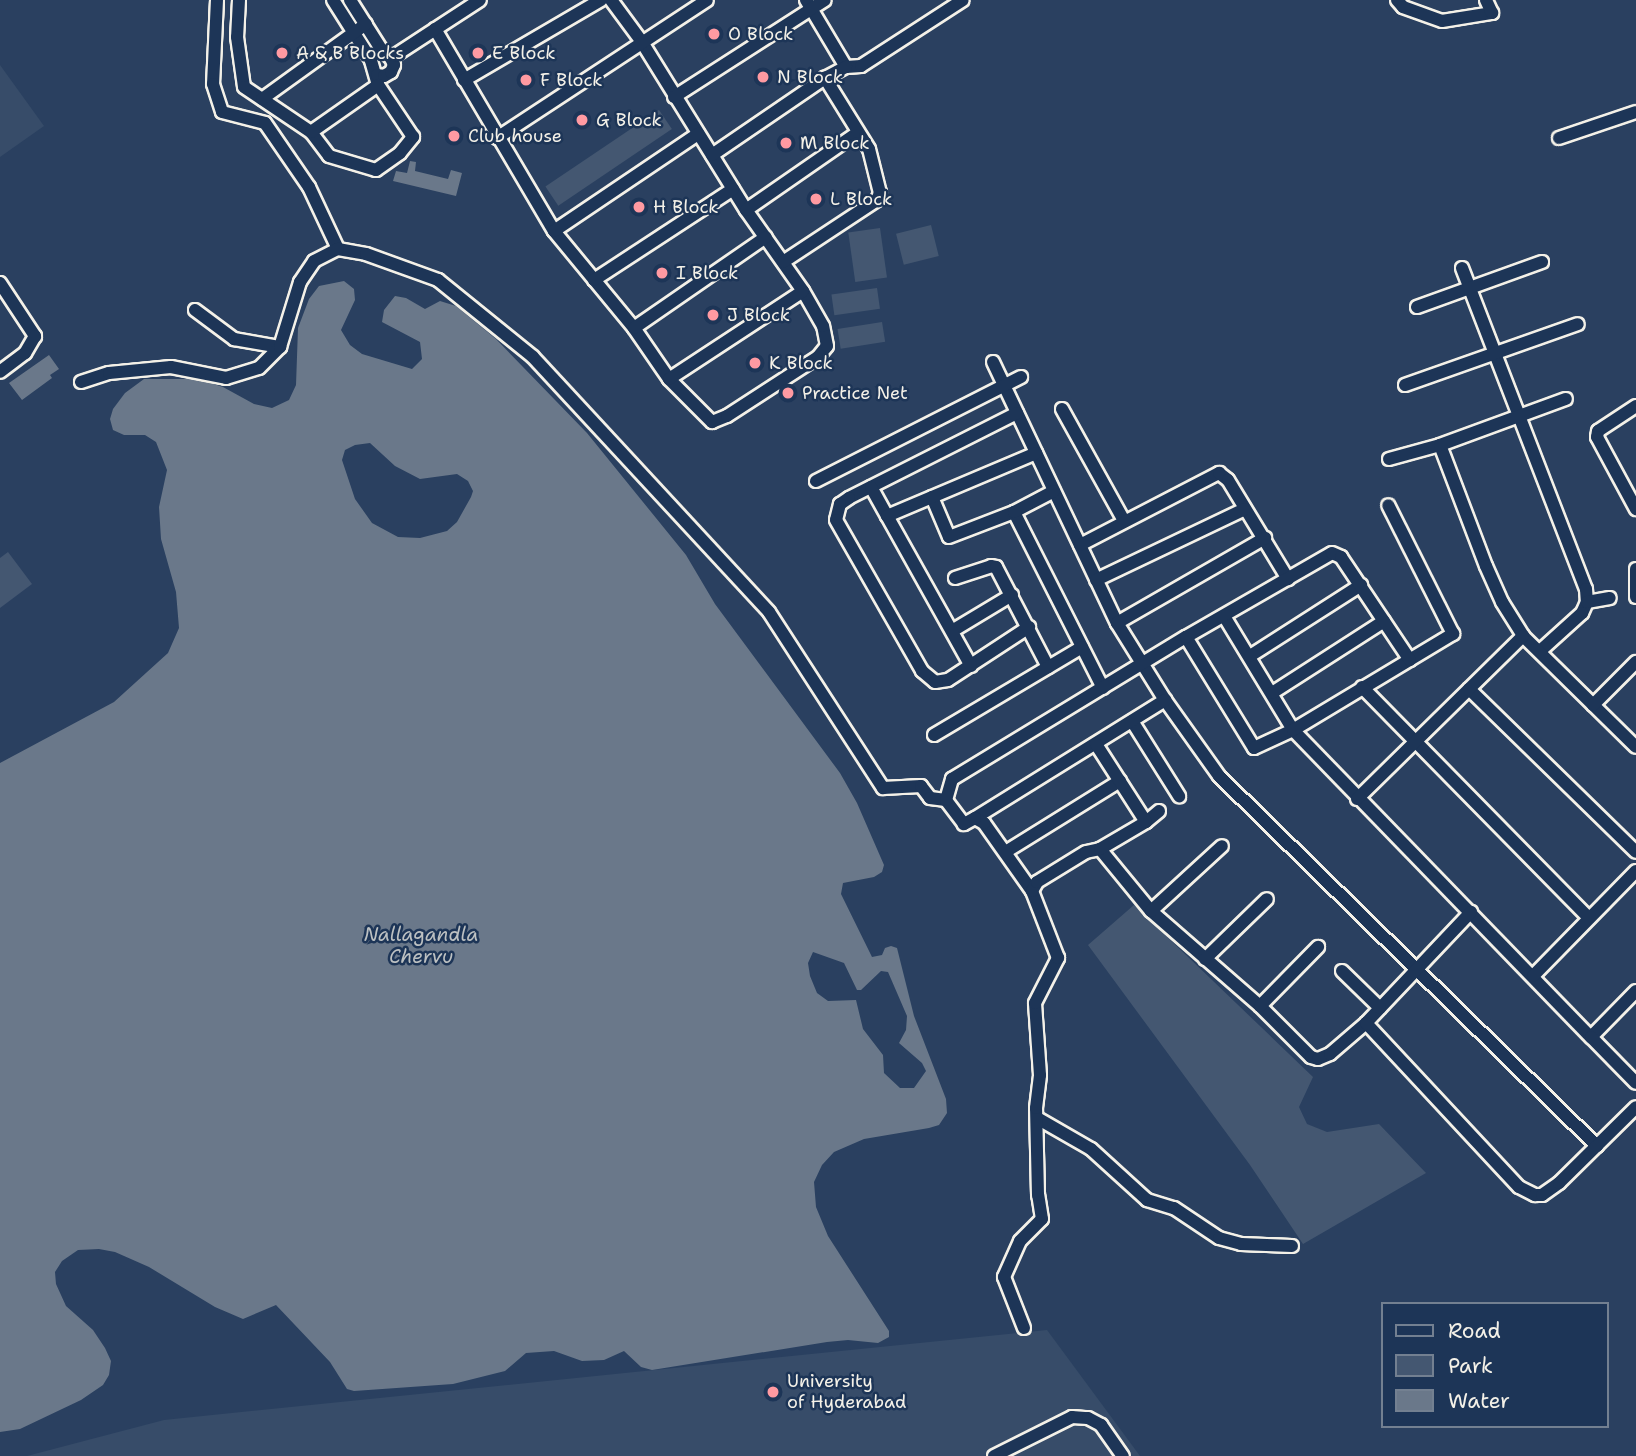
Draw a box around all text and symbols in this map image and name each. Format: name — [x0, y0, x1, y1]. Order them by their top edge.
place label: O Block — [728, 23, 793, 45]
marker: O Block — [706, 26, 722, 42]
place label: A & B Blocks — [296, 42, 404, 64]
place label: E Block — [492, 42, 556, 64]
marker: A & B Blocks — [274, 45, 290, 61]
marker: E Block — [470, 45, 486, 61]
place label: N Block — [777, 66, 843, 88]
place label: F Block — [540, 69, 602, 91]
marker: N Block — [755, 69, 771, 85]
marker: F Block — [518, 72, 534, 88]
place label: G Block — [596, 109, 662, 131]
marker: G Block — [574, 112, 590, 128]
place label: Club house — [468, 125, 562, 147]
marker: Club house — [446, 128, 462, 144]
place label: M Block — [800, 132, 870, 154]
marker: M Block — [778, 135, 794, 151]
place label: L Block — [830, 188, 892, 210]
marker: L Block — [808, 191, 824, 207]
place label: H Block — [653, 196, 718, 218]
marker: H Block — [631, 199, 647, 215]
place label: I Block — [676, 262, 738, 284]
marker: I Block — [654, 265, 670, 281]
place label: J Block — [727, 304, 790, 326]
marker: J Block — [705, 307, 721, 323]
place label: K Block — [769, 352, 833, 374]
marker: K Block — [747, 355, 763, 371]
place label: Practice Net — [802, 382, 908, 404]
marker: Practice Net — [780, 385, 796, 401]
water label: Nallagandla Chervu — [364, 924, 478, 968]
legend — [1380, 1302, 1608, 1428]
text: Road — [1448, 1317, 1501, 1345]
text: Park — [1448, 1352, 1493, 1380]
place label: University of Hyderabad — [787, 1371, 906, 1414]
marker: University of Hyderabad — [765, 1384, 781, 1400]
text: Water — [1448, 1387, 1510, 1415]

